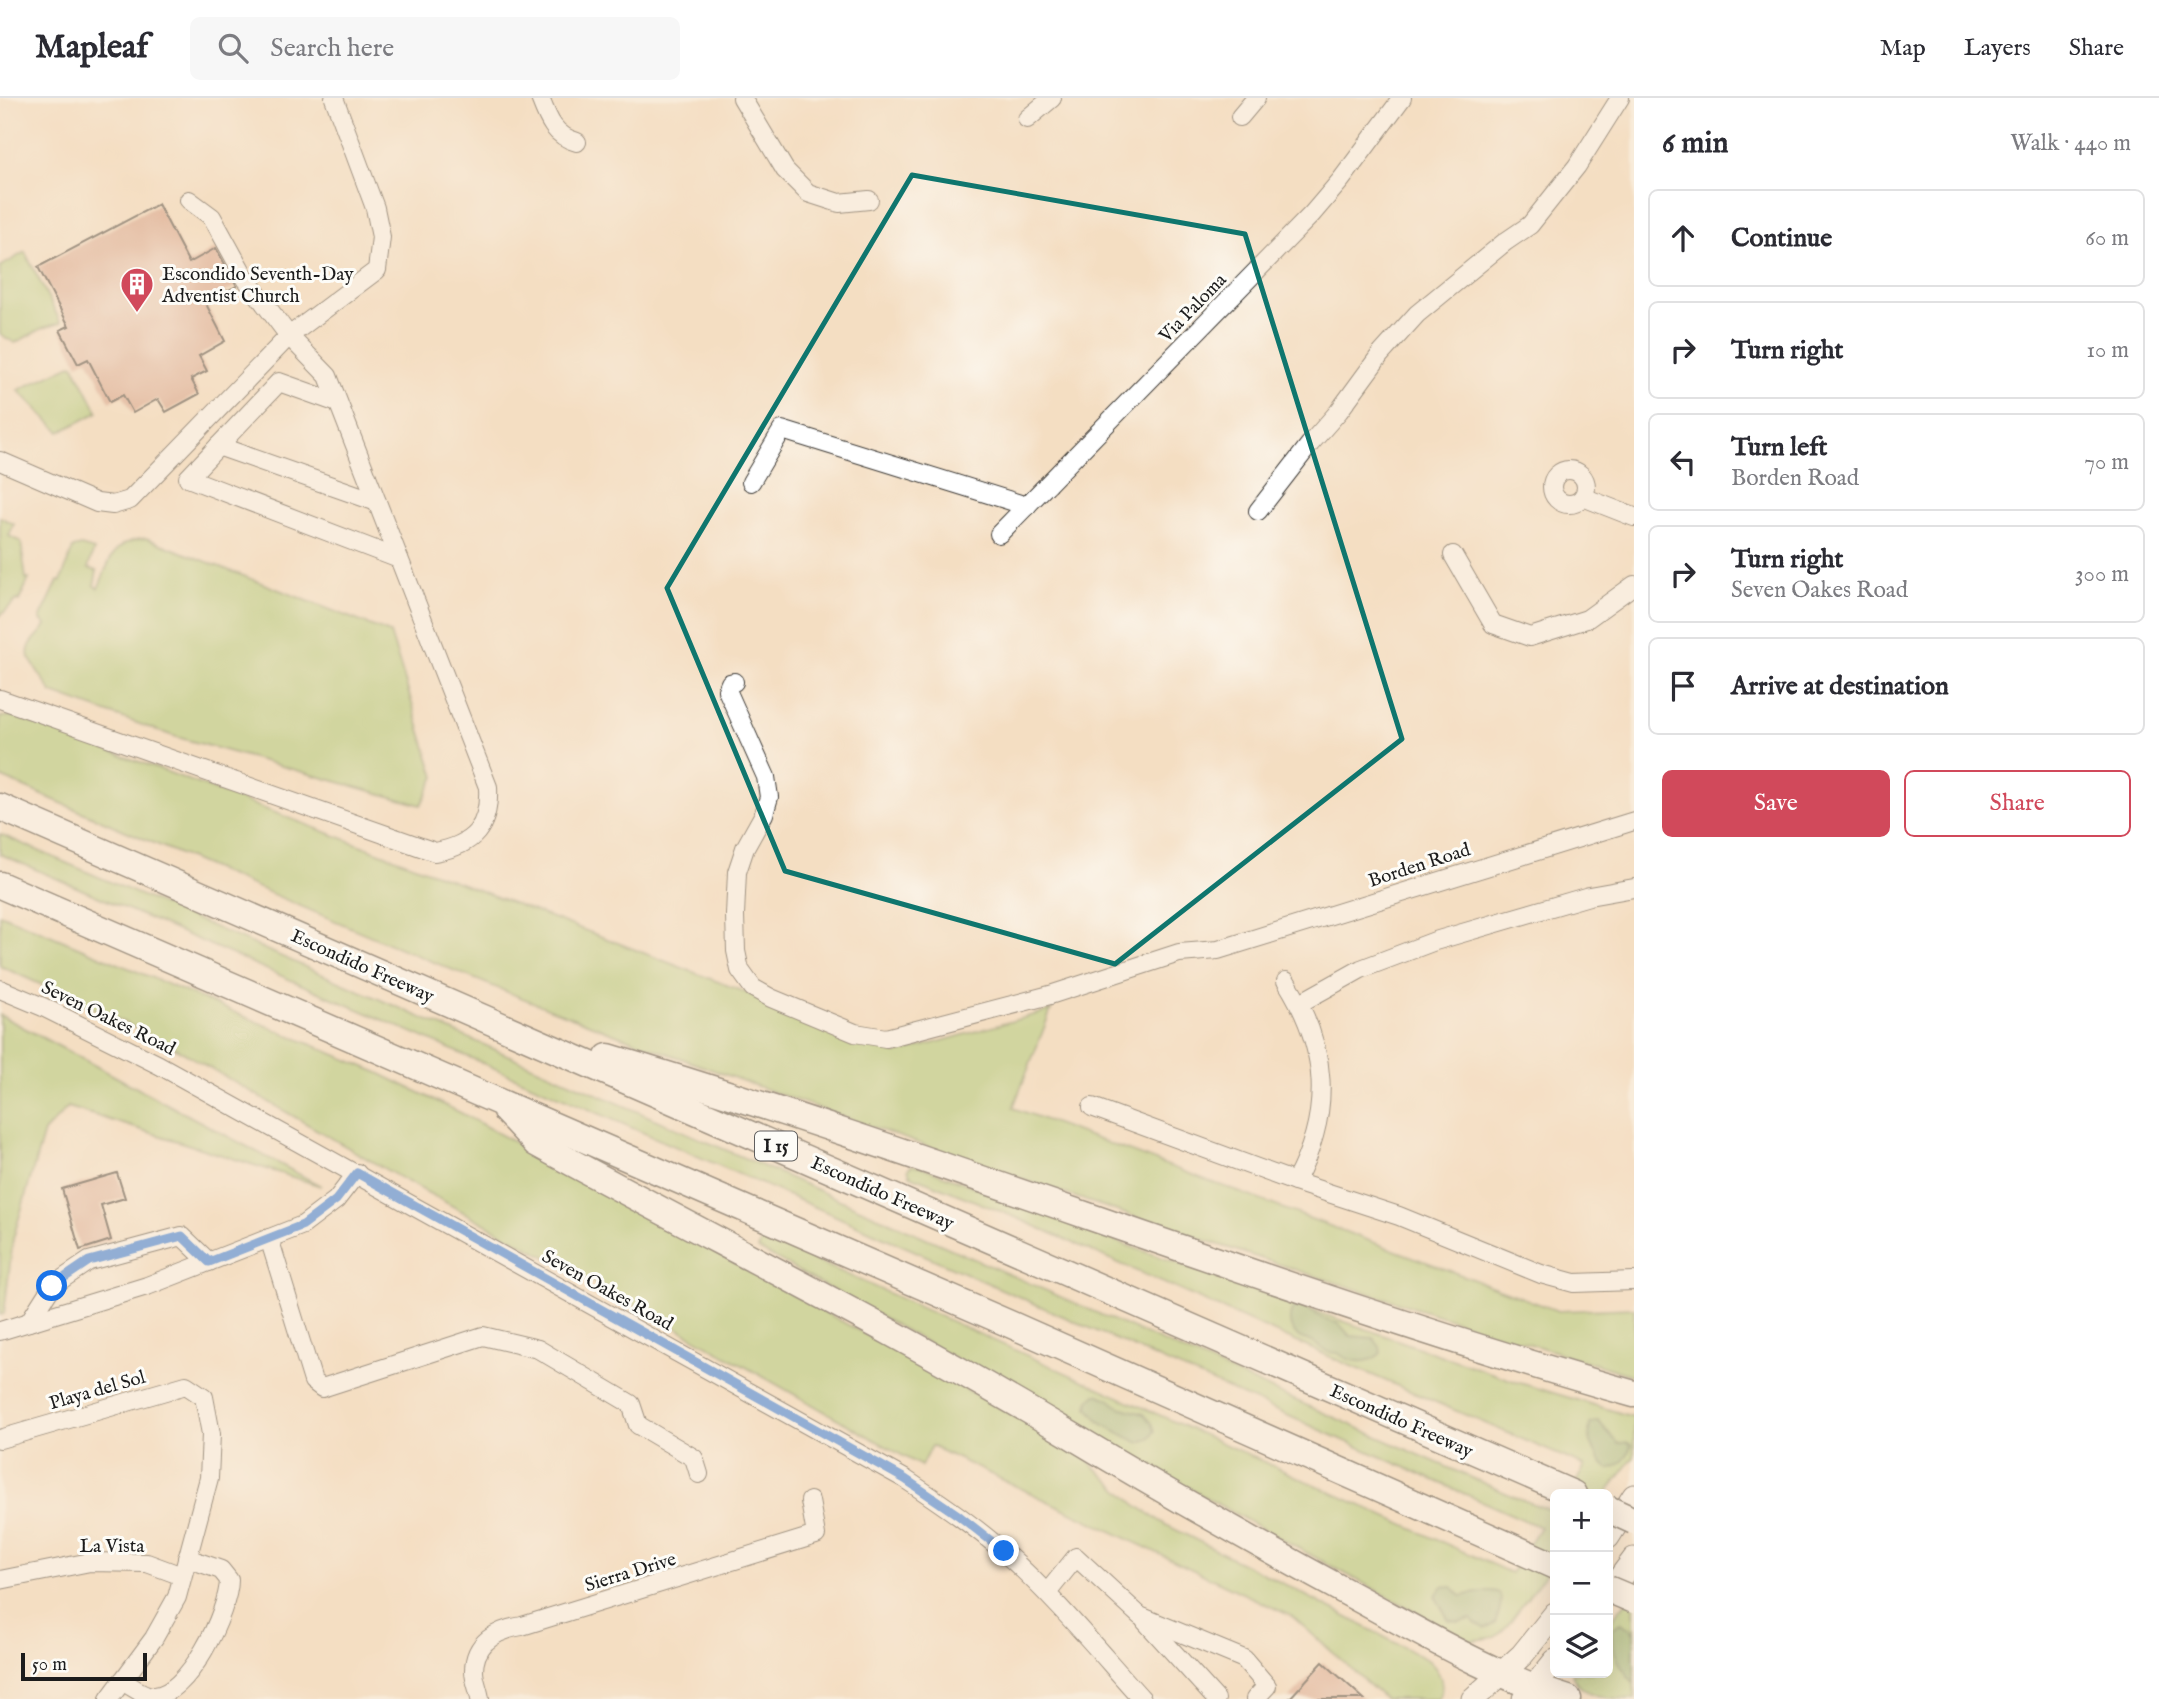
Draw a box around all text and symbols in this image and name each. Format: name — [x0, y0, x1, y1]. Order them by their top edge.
search box — [190, 17, 680, 80]
text: Mapleaf — [35, 27, 148, 69]
icon: search — [214, 29, 252, 67]
text: Search here — [270, 32, 394, 65]
text: Map — [1880, 33, 1926, 64]
text: Layers — [1964, 33, 2031, 64]
text: Share — [2069, 33, 2124, 64]
text: 6 min — [1662, 125, 1728, 163]
text: Walk · 440 m — [2010, 129, 2131, 158]
icon: ahead — [1664, 219, 1702, 257]
text: Continue — [1731, 222, 1832, 255]
text: 60 m — [2085, 224, 2129, 253]
place label: Escondido Seventh-Day Adventist Church — [161, 263, 354, 309]
building icon: Escondido Seventh-Day Adventist Church — [118, 265, 156, 314]
street label: Via Paloma — [1154, 268, 1233, 349]
icon: right — [1664, 331, 1702, 369]
text: Turn right — [1731, 334, 1844, 367]
text: 10 m — [2086, 336, 2129, 365]
text: Turn left — [1731, 431, 1828, 464]
icon: left — [1664, 443, 1702, 481]
text: 70 m — [2084, 448, 2129, 477]
text: Borden Road — [1731, 464, 1859, 493]
text: Turn right — [1731, 543, 1844, 576]
icon: right — [1664, 555, 1702, 593]
text: 300 m — [2075, 560, 2129, 589]
text: Seven Oakes Road — [1731, 576, 1908, 605]
icon: arrive — [1664, 667, 1702, 705]
text: Arrive at destination — [1731, 670, 1949, 703]
button: Save — [1662, 770, 1890, 837]
button: Share — [1904, 770, 2131, 837]
street label: Borden Road — [1366, 838, 1474, 894]
street label: Escondido Freeway — [287, 925, 438, 1009]
street label: Seven Oakes Road — [37, 976, 180, 1062]
road number: I 15 — [755, 1132, 797, 1161]
street label: Escondido Freeway — [807, 1152, 958, 1236]
street label: Seven Oakes Road — [537, 1245, 678, 1337]
route start — [36, 1270, 67, 1301]
street label: Playa del Sol — [47, 1366, 149, 1416]
street label: Escondido Freeway — [1326, 1380, 1477, 1464]
map controls — [1550, 1489, 1613, 1678]
button: + — [1550, 1489, 1613, 1552]
street label: La Vista — [80, 1535, 145, 1559]
route end — [988, 1535, 1019, 1566]
street label: Sierra Drive — [582, 1548, 679, 1598]
button: − — [1550, 1552, 1613, 1615]
button: layers — [1550, 1615, 1613, 1678]
scale bar — [21, 1650, 147, 1682]
text: 50 m — [32, 1653, 67, 1677]

